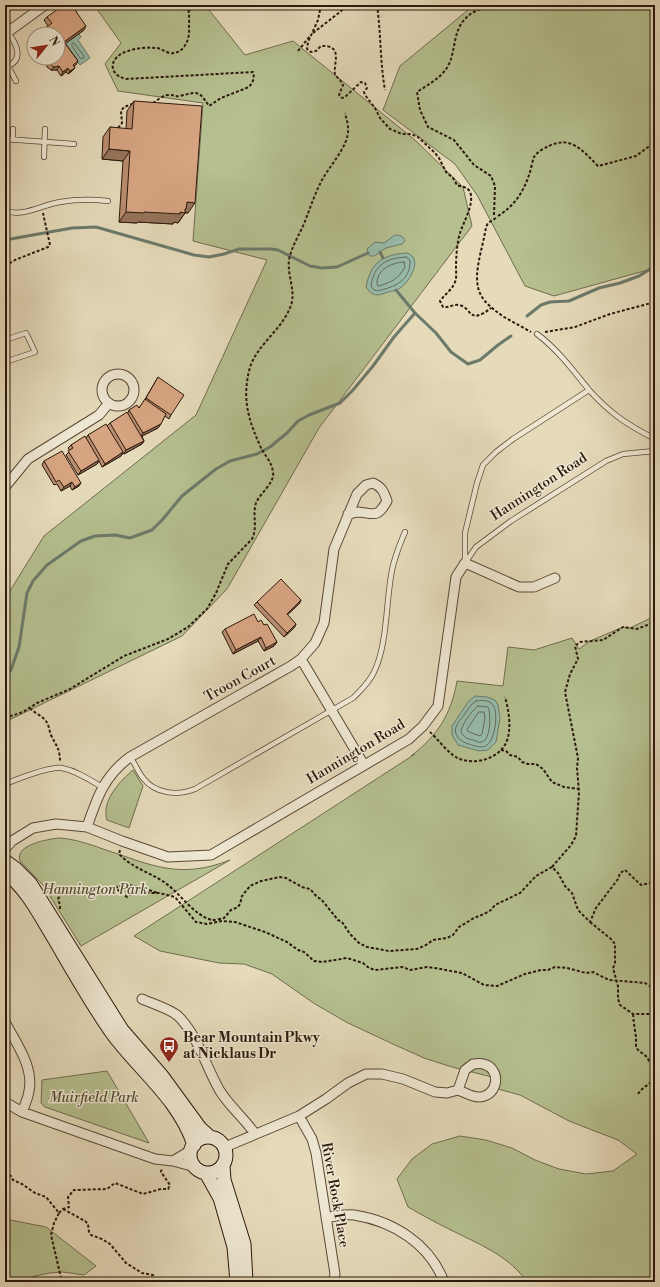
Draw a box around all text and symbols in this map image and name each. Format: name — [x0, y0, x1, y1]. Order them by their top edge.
north arrow — [26, 26, 66, 66]
text: N — [46, 34, 62, 49]
street label: Hannington Road — [487, 449, 591, 525]
street label: Troon Court — [201, 652, 279, 706]
street label: Hannington Road — [304, 716, 408, 788]
park label: Hannington Park — [41, 881, 148, 899]
place label: Bear Mountain Pkwy at Nicklaus Dr — [183, 1029, 321, 1063]
bus stop icon: Bear Mountain Pkwy at Nicklaus Dr — [158, 1035, 180, 1063]
park label: Muirfield Park — [49, 1089, 139, 1107]
street label: River Rock Place — [317, 1141, 353, 1249]

